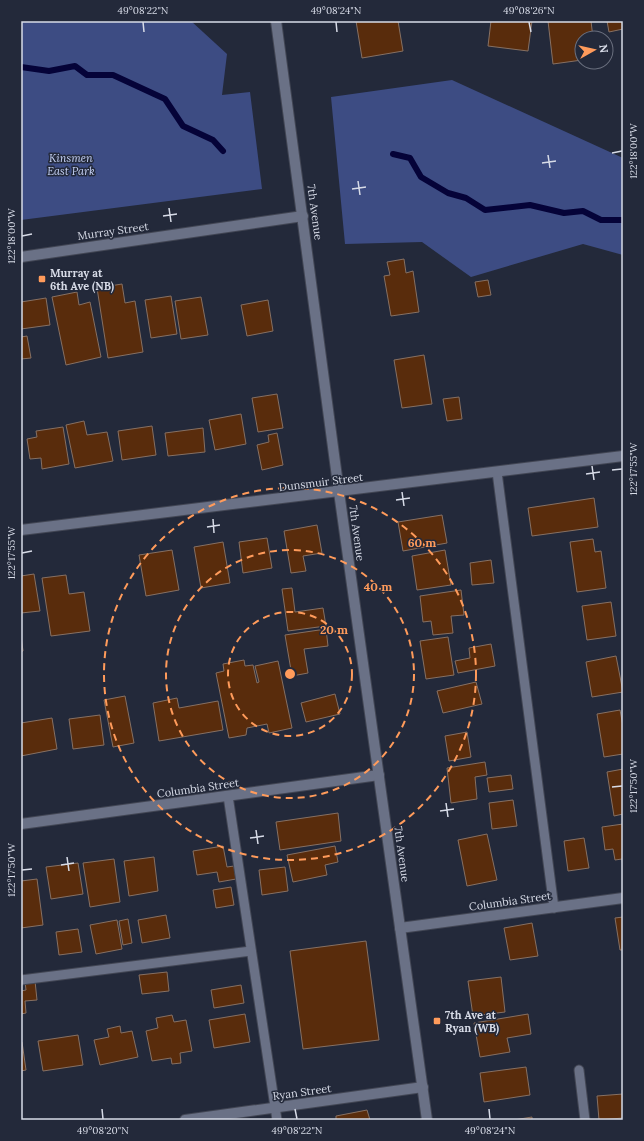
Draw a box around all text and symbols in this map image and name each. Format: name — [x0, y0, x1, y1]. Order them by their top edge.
text: 49°08'22"N — [118, 4, 169, 17]
text: 49°08'24"N — [311, 4, 362, 17]
text: 49°08'26"N — [503, 4, 555, 17]
north arrow — [574, 30, 614, 70]
text: N — [596, 43, 611, 54]
text: 122°18'00"W — [627, 122, 640, 179]
park label: Kinsmen East Park — [47, 151, 95, 178]
street label: 7th Avenue — [304, 183, 326, 241]
text: 122°18'00"W — [5, 207, 18, 264]
street label: Murray Street — [77, 219, 150, 243]
place label: Murray at 6th Ave (NB) — [50, 266, 114, 294]
marker: Murray at 6th Ave (NB) — [37, 274, 47, 284]
text: 122°17'55"W — [627, 441, 640, 496]
street label: Dunsmuir Street — [278, 470, 365, 494]
street label: 7th Avenue — [346, 504, 368, 562]
text: 122°17'55"W — [5, 525, 18, 580]
text: 60 m — [408, 535, 436, 550]
text: 40 m — [364, 579, 392, 594]
text: 20 m — [320, 622, 348, 637]
centre of rings — [283, 667, 297, 681]
text: 122°17'50"W — [627, 758, 640, 813]
street label: Columbia Street — [156, 775, 241, 801]
street label: 7th Avenue — [391, 825, 413, 883]
text: 122°17'50"W — [5, 842, 18, 897]
street label: Columbia Street — [468, 888, 553, 914]
place label: 7th Ave at Ryan (WB) — [445, 1008, 499, 1036]
marker: 7th Ave at Ryan (WB) — [432, 1016, 442, 1026]
street label: Ryan Street — [272, 1081, 333, 1103]
text: 49°08'20"N — [77, 1124, 129, 1137]
text: 49°08'22"N — [272, 1124, 323, 1137]
text: 49°08'24"N — [465, 1124, 516, 1137]

